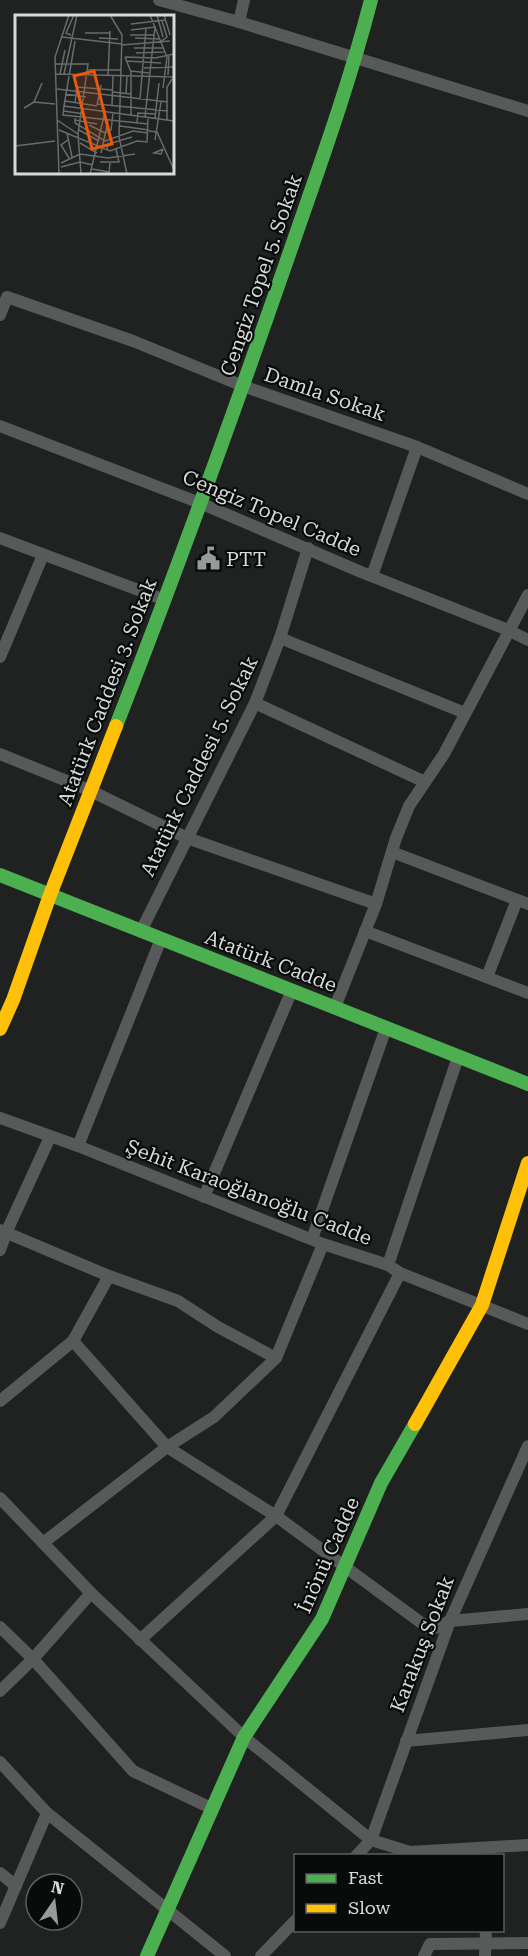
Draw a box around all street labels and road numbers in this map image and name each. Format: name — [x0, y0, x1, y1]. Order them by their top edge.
street label: Cengiz Topel 5. Sokak — [215, 171, 307, 379]
street label: Damla Sokak — [261, 362, 389, 426]
street label: Cengiz Topel Cadde — [179, 465, 365, 561]
street label: Atatürk Caddesi 3. Sokak — [52, 574, 162, 809]
street label: Atatürk Caddesi 5. Sokak — [135, 652, 263, 880]
street label: Atatürk Cadde — [202, 925, 340, 997]
street label: Şehit Karaoğlanoğlu Cadde — [123, 1134, 375, 1250]
street label: İnönü Cadde — [292, 1493, 364, 1617]
street label: Karakuş Sokak — [385, 1572, 459, 1716]

